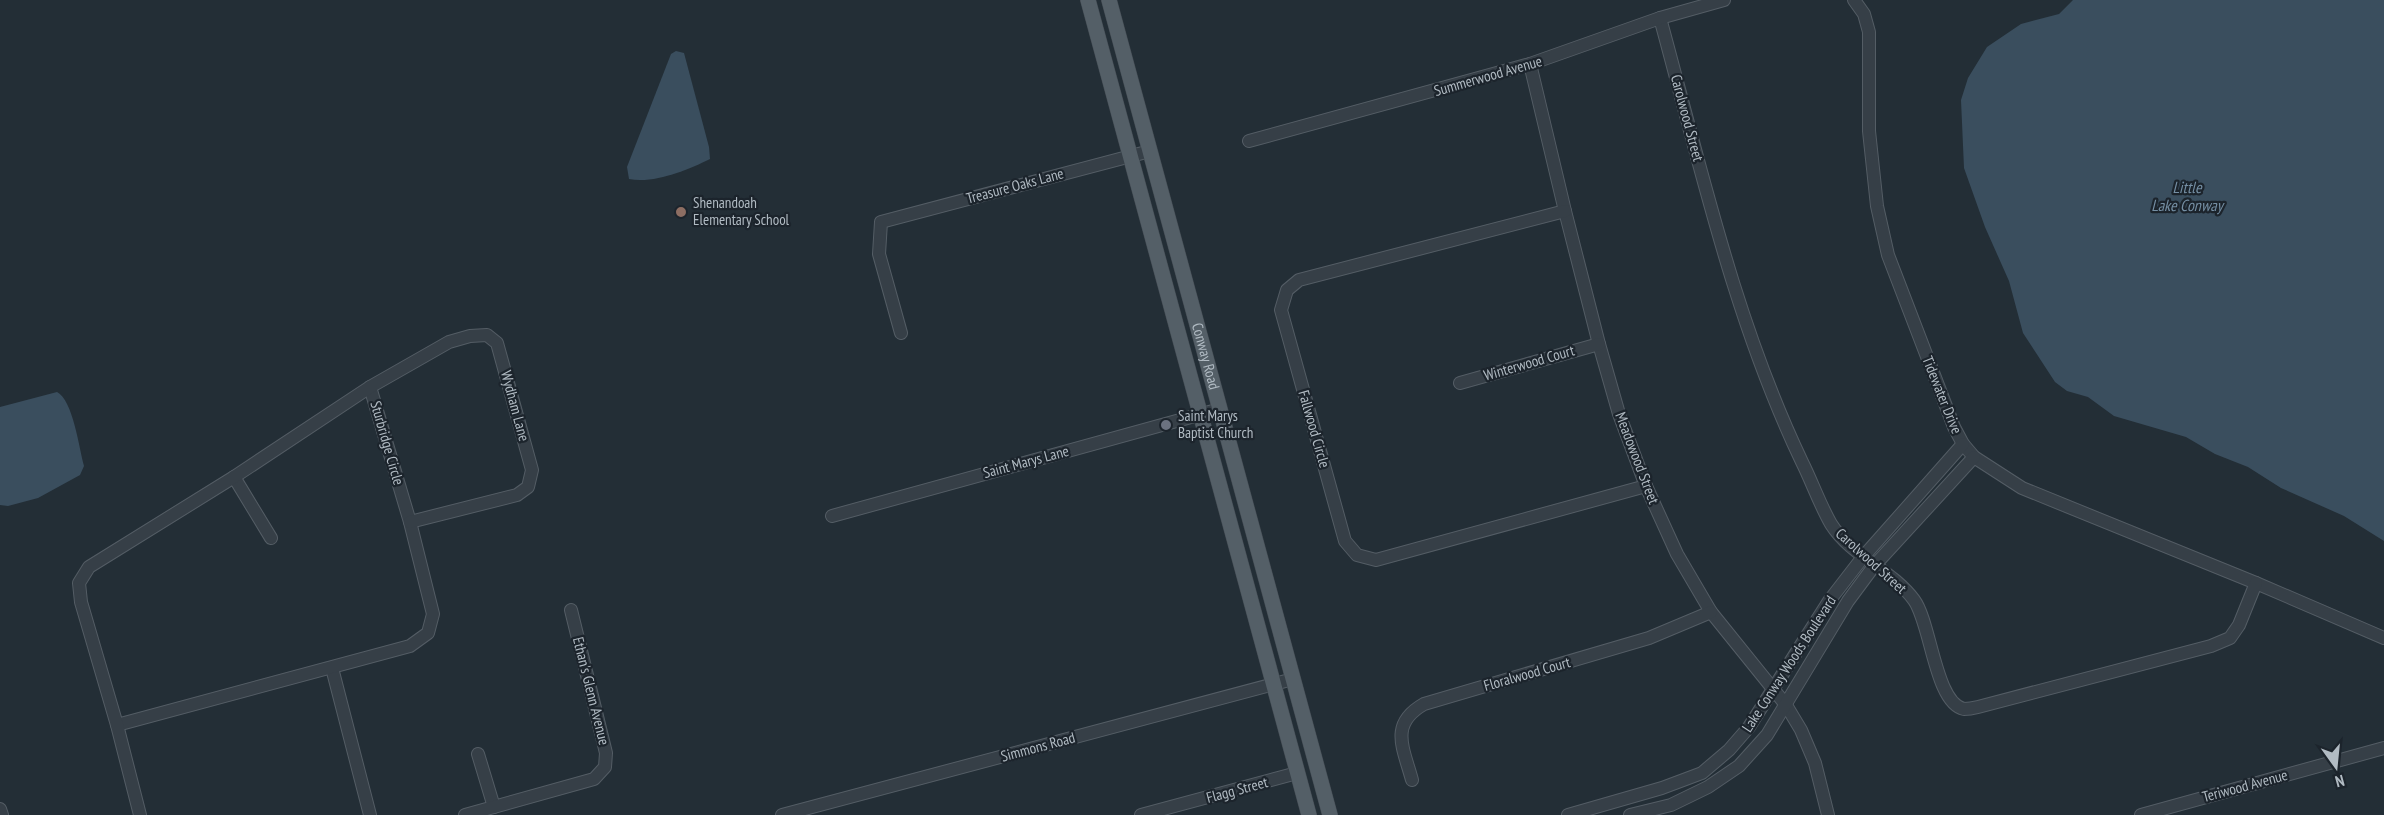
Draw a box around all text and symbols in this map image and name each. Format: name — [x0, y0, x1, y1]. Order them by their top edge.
street label: Summerwood Avenue — [1432, 51, 1544, 100]
street label: Carolwood Street — [1667, 72, 1708, 163]
street label: Treasure Oaks Lane — [964, 163, 1066, 208]
water label: Little Lake Conway — [2151, 177, 2225, 215]
place label: Shenandoah Elementary School — [693, 193, 790, 229]
marker: Shenandoah Elementary School — [674, 205, 688, 219]
street label: Conway Road — [1188, 320, 1224, 392]
street label: Winterwood Court — [1481, 340, 1576, 385]
street label: Tidewater Drive — [1918, 353, 1967, 436]
street label: Wydham Lane — [497, 368, 534, 443]
street label: Fallwood Circle — [1294, 388, 1335, 470]
street label: Sturbridge Circle — [366, 399, 409, 487]
place label: Saint Marys Baptist Church — [1178, 406, 1253, 442]
street label: Meadowood Street — [1611, 409, 1664, 507]
marker: Saint Marys Baptist Church — [1159, 418, 1173, 432]
street label: Saint Marys Lane — [981, 441, 1071, 482]
street label: Carolwood Street — [1832, 524, 1911, 598]
street label: Lake Conway Woods Boulevard — [1737, 592, 1840, 735]
street label: Ethan's Glenn Avenue — [569, 635, 614, 747]
street label: Floralwood Court — [1481, 652, 1572, 695]
street label: Simmons Road — [999, 727, 1077, 766]
north arrow — [2306, 737, 2366, 797]
street label: Teriwood Avenue — [2200, 765, 2290, 806]
text: N — [2333, 771, 2347, 792]
street label: Flagg Street — [1204, 772, 1270, 807]

